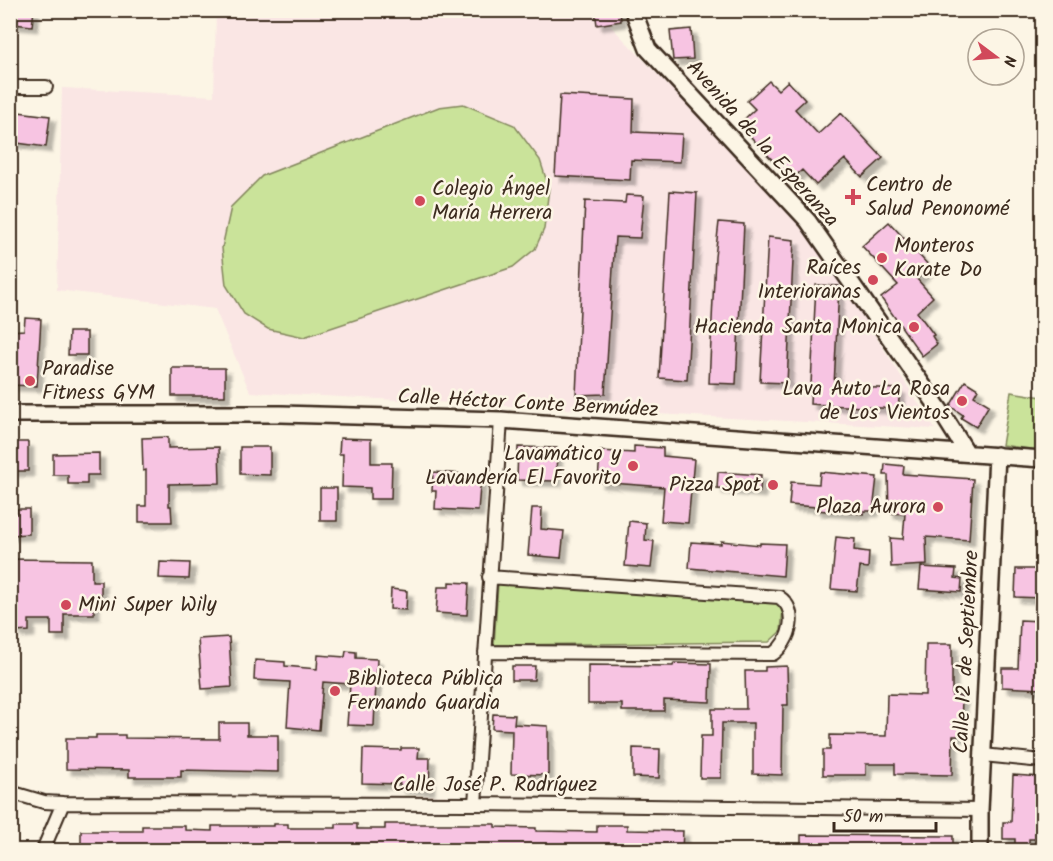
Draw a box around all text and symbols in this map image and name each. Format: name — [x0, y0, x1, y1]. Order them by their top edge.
north arrow — [966, 27, 1026, 87]
text: N — [996, 52, 1022, 69]
street label: Avenida de la Esperanza — [678, 53, 846, 235]
place label: Centro de Salud Penonomé — [866, 169, 1010, 226]
place label: Colegio Ángel María Herrera — [432, 173, 552, 230]
marker: Centro de Salud Penonomé — [844, 188, 862, 206]
marker: Colegio Ángel María Herrera — [413, 194, 427, 208]
place label: Monteros Karate Do — [894, 230, 982, 287]
marker: Monteros Karate Do — [875, 251, 889, 265]
place label: Raíces Interioranas — [757, 252, 861, 309]
marker: Raíces Interioranas — [866, 273, 880, 287]
place label: Hacienda Santa Monica — [694, 311, 902, 344]
marker: Hacienda Santa Monica — [907, 320, 921, 334]
place label: Paradise Fitness GYM — [42, 353, 155, 410]
place label: Lava Auto La Rosa de Los Vientos — [782, 373, 950, 430]
marker: Paradise Fitness GYM — [23, 374, 37, 388]
street label: Calle Héctor Conte Bermúdez — [397, 381, 659, 427]
marker: Lava Auto La Rosa de Los Vientos — [955, 394, 969, 408]
place label: Lavamático y Lavandería El Favorito — [425, 438, 621, 495]
marker: Lavamático y Lavandería El Favorito — [626, 459, 640, 473]
place label: Pizza Spot — [669, 469, 762, 502]
marker: Pizza Spot — [766, 478, 780, 492]
place label: Plaza Aurora — [816, 491, 926, 524]
marker: Plaza Aurora — [931, 500, 945, 514]
street label: Calle 12 de Septiembre — [945, 549, 989, 754]
place label: Mini Super Wily — [78, 589, 217, 622]
marker: Mini Super Wily — [59, 598, 73, 612]
place label: Biblioteca Pública Fernando Guardia — [347, 663, 503, 720]
marker: Biblioteca Pública Fernando Guardia — [328, 684, 342, 698]
street label: Calle José P. Rodríguez — [393, 769, 597, 802]
scale bar — [834, 795, 936, 833]
text: 50 m — [843, 803, 883, 832]

